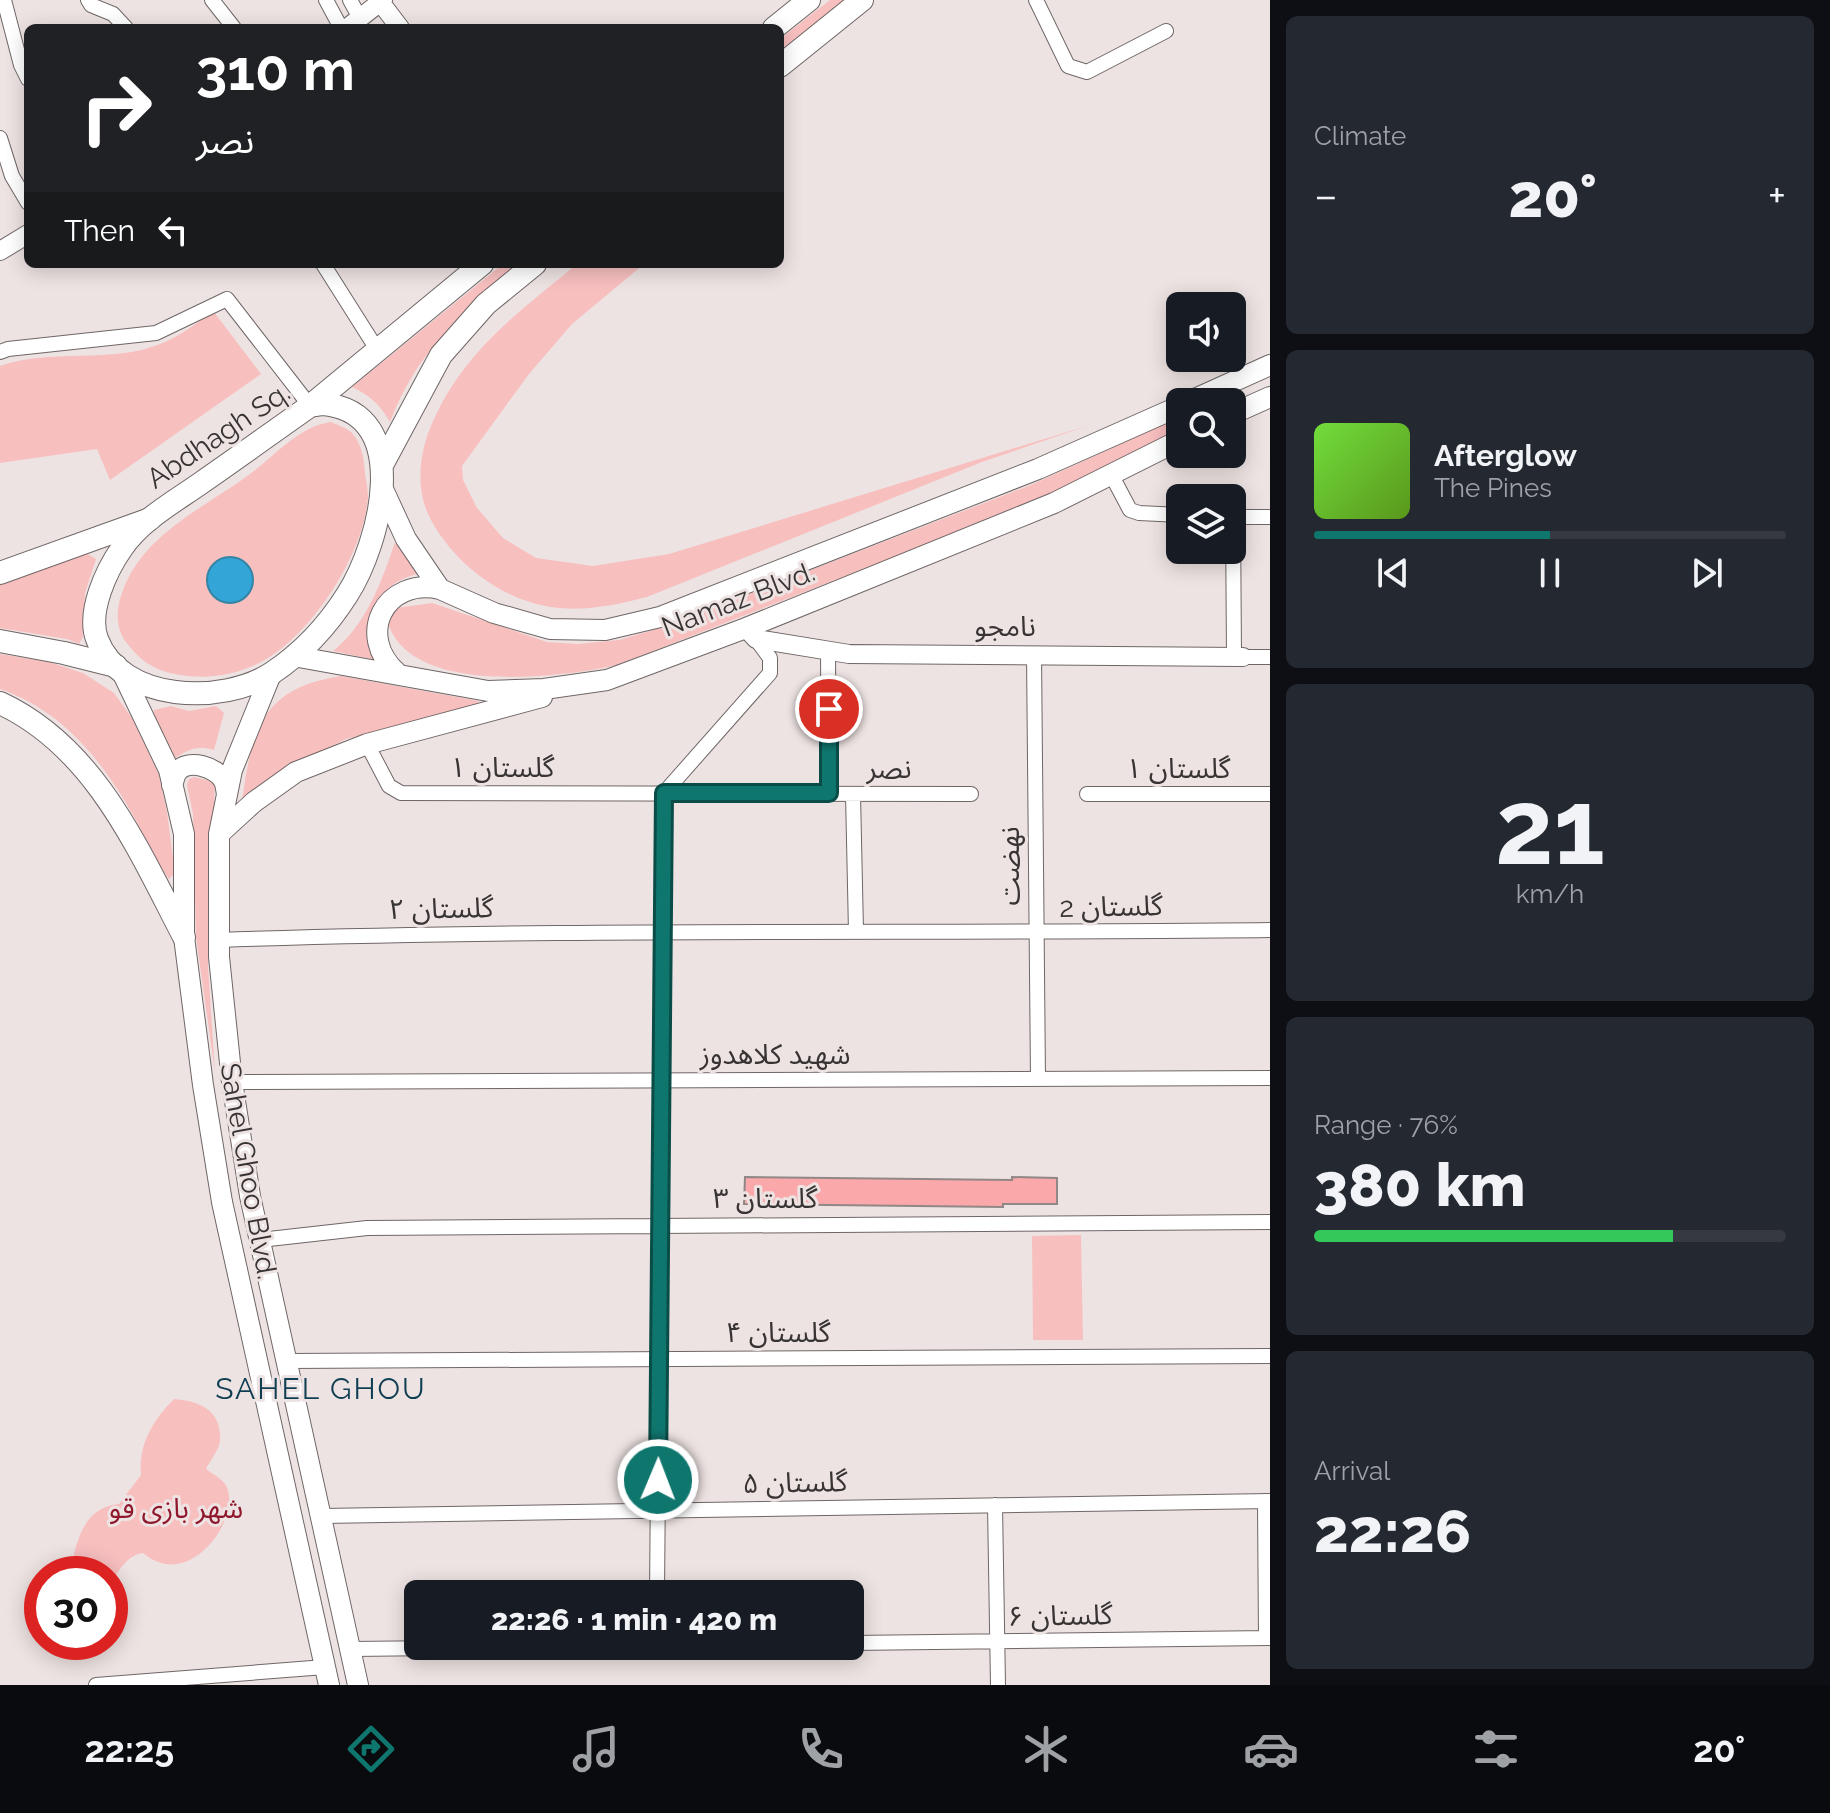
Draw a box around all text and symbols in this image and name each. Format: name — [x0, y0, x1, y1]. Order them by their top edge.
text: 310 m — [196, 37, 355, 103]
icon: right — [64, 56, 168, 160]
text: نصر — [196, 119, 254, 161]
text: Climate — [1314, 121, 1406, 151]
text: 20° — [1509, 161, 1597, 231]
text: − — [1314, 170, 1338, 221]
text: + — [1768, 170, 1786, 221]
icon: left — [151, 208, 195, 252]
text: Then — [64, 213, 135, 248]
map controls — [1166, 292, 1246, 564]
button: sound — [1166, 292, 1246, 372]
street label: Abdhagh Sq. — [140, 375, 296, 495]
button: search — [1166, 388, 1246, 468]
text: Afterglow — [1434, 438, 1577, 473]
text: The Pines — [1434, 473, 1552, 503]
button: layers — [1166, 484, 1246, 564]
icon: previous — [1371, 551, 1415, 595]
icon: pause — [1528, 551, 1572, 595]
icon: next — [1685, 551, 1729, 595]
street label: Namaz Blvd. — [657, 555, 820, 644]
street label: نامجو — [974, 610, 1036, 643]
pin — [795, 675, 863, 743]
icon: arrive — [807, 687, 851, 731]
street label: گلستان ۱ — [450, 751, 555, 784]
street label: نصر — [865, 752, 912, 785]
street label: گلستان ۱ — [1126, 752, 1231, 785]
text: 21 — [1495, 766, 1605, 888]
street label: نهضت — [993, 827, 1026, 905]
text: km/h — [1516, 879, 1584, 909]
street label: گلستان 2 — [1059, 889, 1163, 924]
street label: گلستان ۲ — [388, 891, 494, 926]
street label: شهید کلاهدوز — [699, 1038, 850, 1071]
street label: Sahel Ghoo Blvd. — [213, 1061, 284, 1282]
text: Range · 76% — [1314, 1110, 1458, 1140]
text: 380 km — [1314, 1150, 1526, 1220]
street label: گلستان ۳ — [713, 1182, 818, 1215]
street label: گلستان ۴ — [726, 1316, 831, 1349]
district label: SAHEL GHOU — [215, 1371, 427, 1406]
position arrow — [616, 1438, 700, 1522]
text: Arrival — [1314, 1456, 1390, 1486]
street label: گلستان ۵ — [742, 1465, 848, 1500]
park label: شهر بازی قو — [109, 1492, 243, 1525]
text: 22:26 — [1314, 1496, 1471, 1566]
speed limit sign: 30 — [24, 1556, 128, 1660]
street label: گلستان ۶ — [1007, 1598, 1113, 1633]
text: 22:26 · 1 min · 420 m — [491, 1602, 777, 1637]
icon: directions — [343, 1721, 399, 1777]
icon: music — [568, 1721, 624, 1777]
icon: phone — [793, 1721, 849, 1777]
icon: climate — [1018, 1721, 1074, 1777]
icon: car — [1243, 1721, 1299, 1777]
icon: filters — [1468, 1721, 1524, 1777]
text: 22:25 — [85, 1728, 174, 1770]
text: 20° — [1693, 1728, 1745, 1770]

